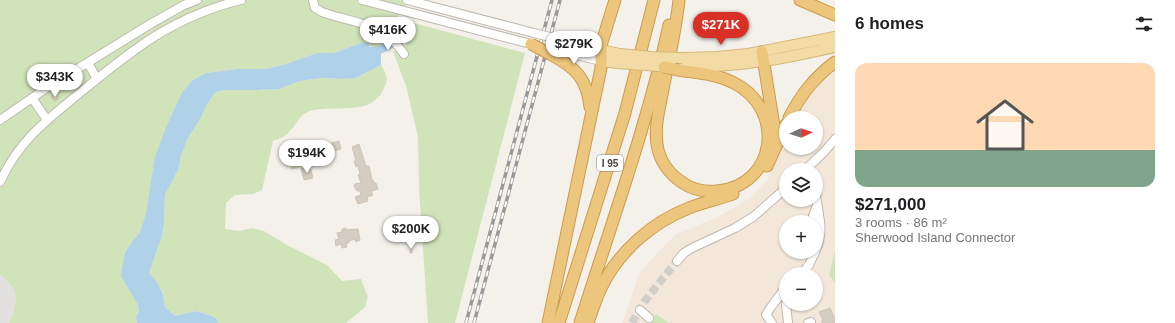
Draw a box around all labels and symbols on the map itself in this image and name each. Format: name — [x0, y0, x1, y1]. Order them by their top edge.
pin: $271K — [693, 12, 749, 46]
pin: $416K — [360, 17, 416, 51]
pin: $279K — [546, 31, 602, 65]
pin: $343K — [27, 64, 83, 98]
north arrow — [779, 111, 823, 155]
pin: $194K — [279, 140, 335, 174]
road number: I 95 — [597, 155, 623, 171]
pin: $200K — [383, 216, 439, 250]

